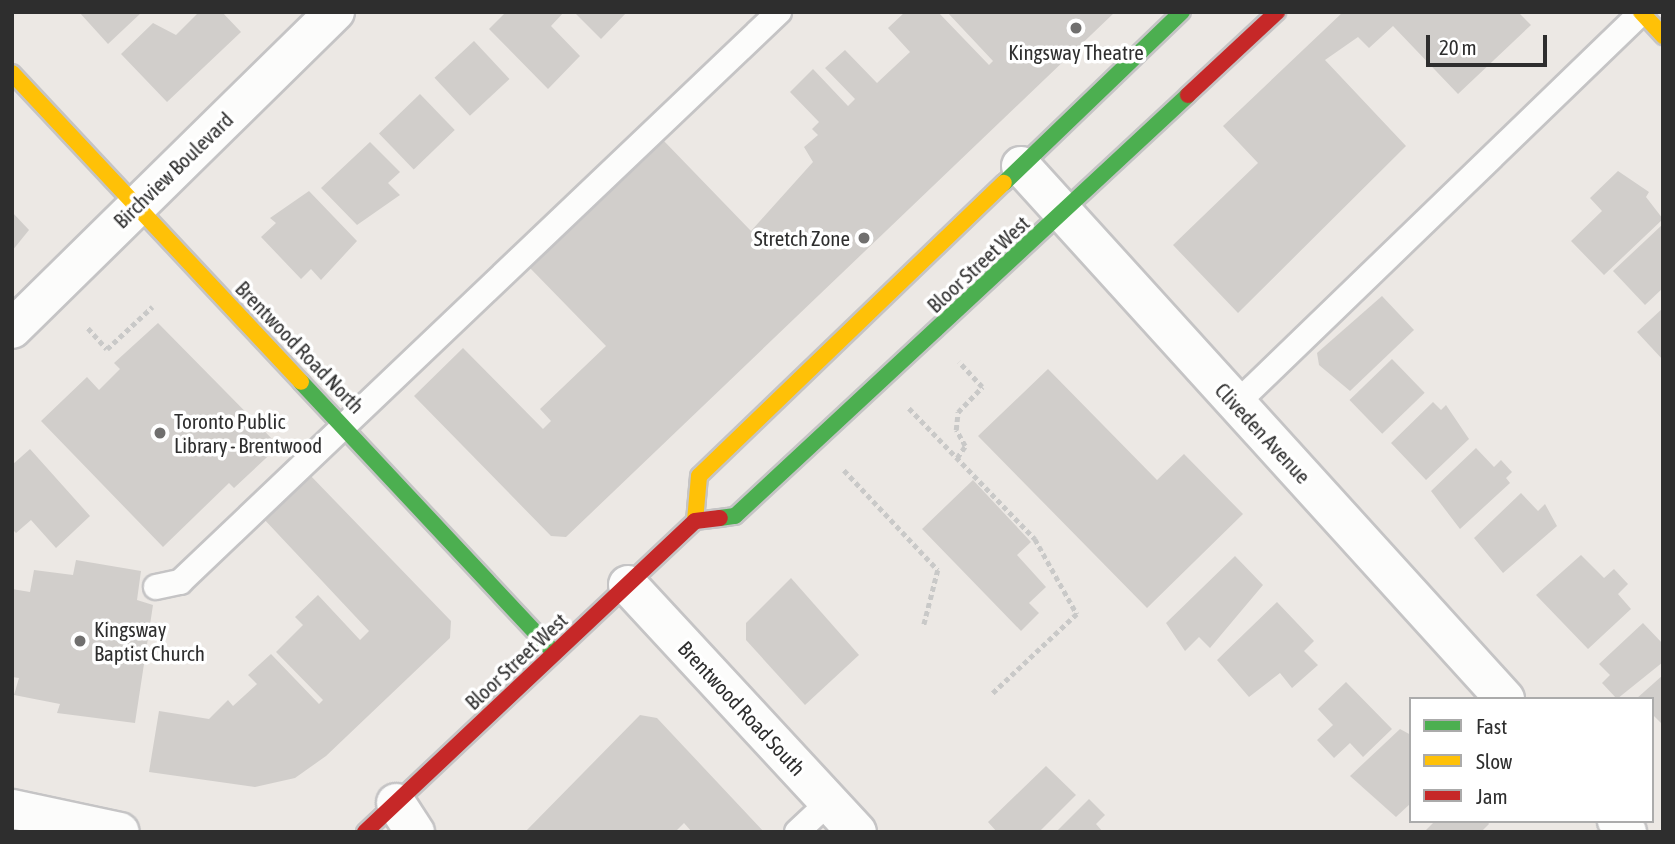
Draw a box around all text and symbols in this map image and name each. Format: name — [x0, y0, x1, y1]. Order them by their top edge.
marker: Kingsway Theatre — [1068, 20, 1084, 36]
scale bar — [1430, 21, 1551, 65]
text: 20 m — [1439, 35, 1477, 59]
place label: Kingsway Theatre — [1008, 39, 1144, 65]
street label: Birchview Boulevard — [108, 107, 238, 233]
street label: Bloor Street West — [922, 210, 1034, 318]
place label: Stretch Zone — [754, 225, 850, 251]
marker: Stretch Zone — [856, 230, 872, 246]
street label: Brentwood Road North — [230, 276, 370, 418]
street label: Cliveden Avenue — [1210, 377, 1316, 489]
place label: Toronto Public Library - Brentwood — [174, 408, 322, 458]
marker: Toronto Public Library - Brentwood — [152, 425, 168, 441]
street label: Bloor Street West — [460, 607, 572, 715]
place label: Kingsway Baptist Church — [94, 616, 205, 666]
marker: Kingsway Baptist Church — [72, 633, 88, 649]
street label: Brentwood Road South — [673, 635, 811, 781]
legend — [1409, 697, 1654, 823]
text: Fast — [1476, 714, 1507, 738]
text: Slow — [1476, 749, 1512, 773]
text: Jam — [1476, 784, 1508, 808]

